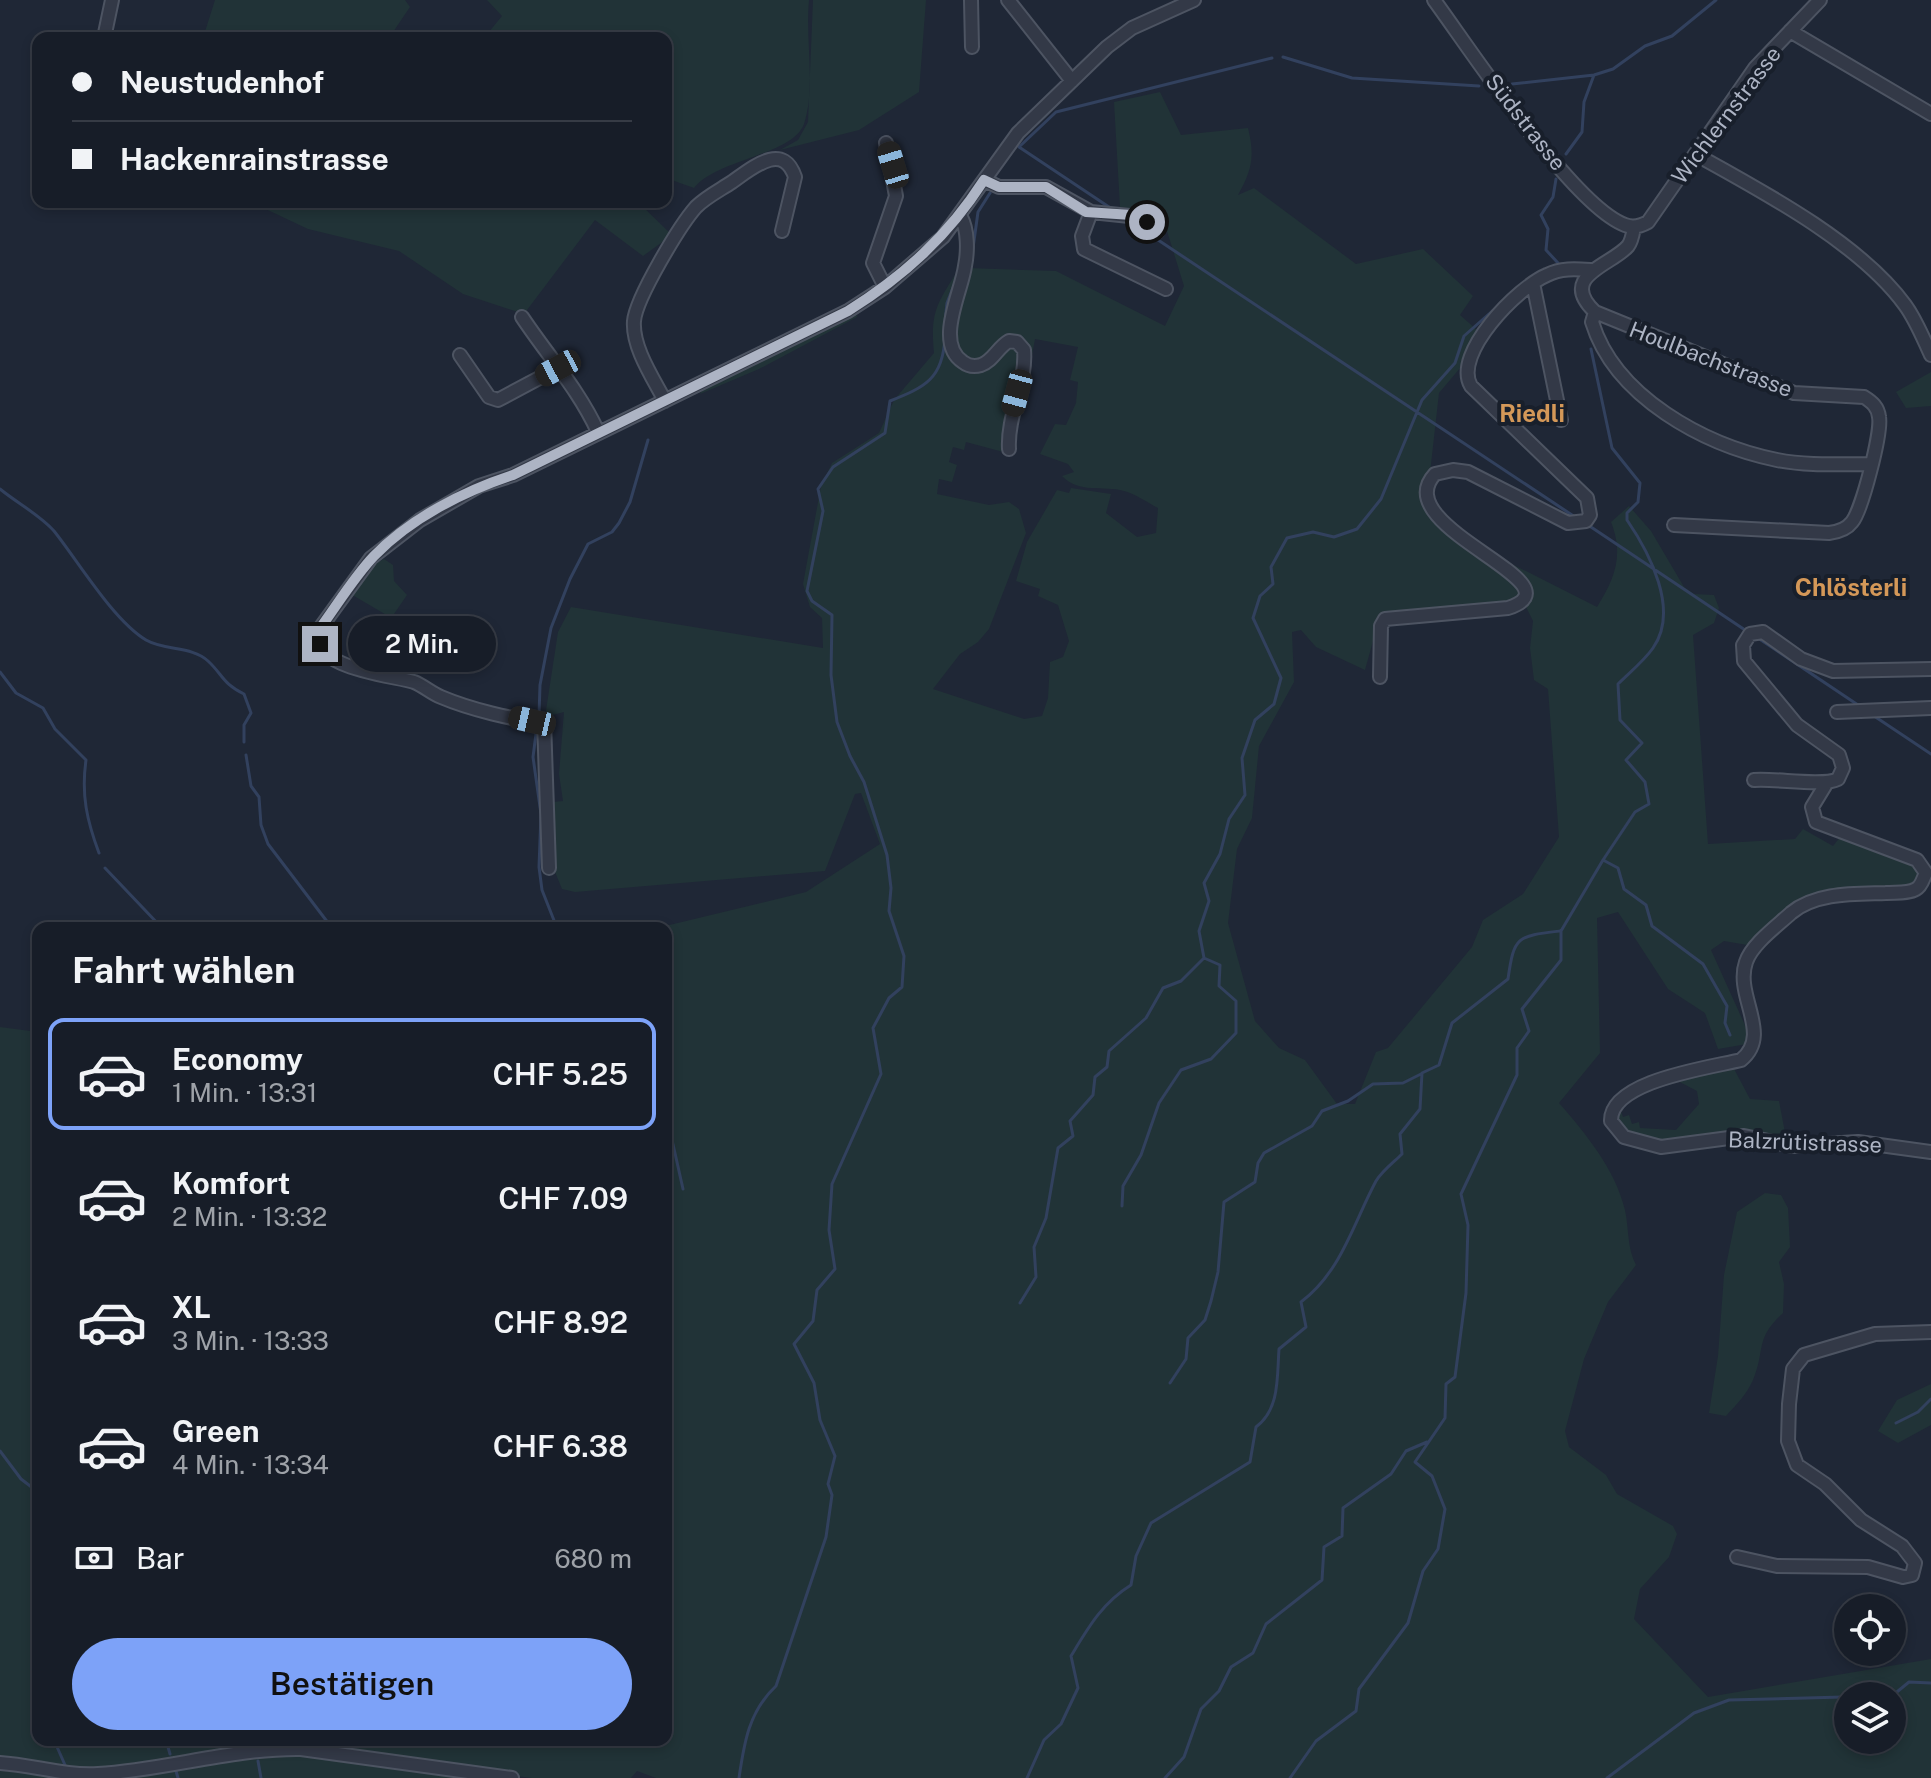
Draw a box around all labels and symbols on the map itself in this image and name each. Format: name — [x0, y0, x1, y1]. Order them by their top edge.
street label: Wichlernstrasse — [1666, 41, 1786, 189]
street label: Südstrasse — [1480, 69, 1572, 175]
car — [875, 139, 911, 191]
route start — [1129, 204, 1165, 240]
street label: Houlbachstrasse — [1626, 316, 1796, 402]
car — [531, 346, 585, 390]
car — [999, 367, 1035, 419]
district label: Riedli — [1499, 399, 1565, 427]
district label: Chlösterli — [1795, 573, 1907, 601]
callout: 2 Min. — [348, 616, 496, 672]
route end — [302, 626, 338, 662]
car — [506, 704, 558, 738]
street label: Balzrütistrasse — [1728, 1126, 1882, 1158]

